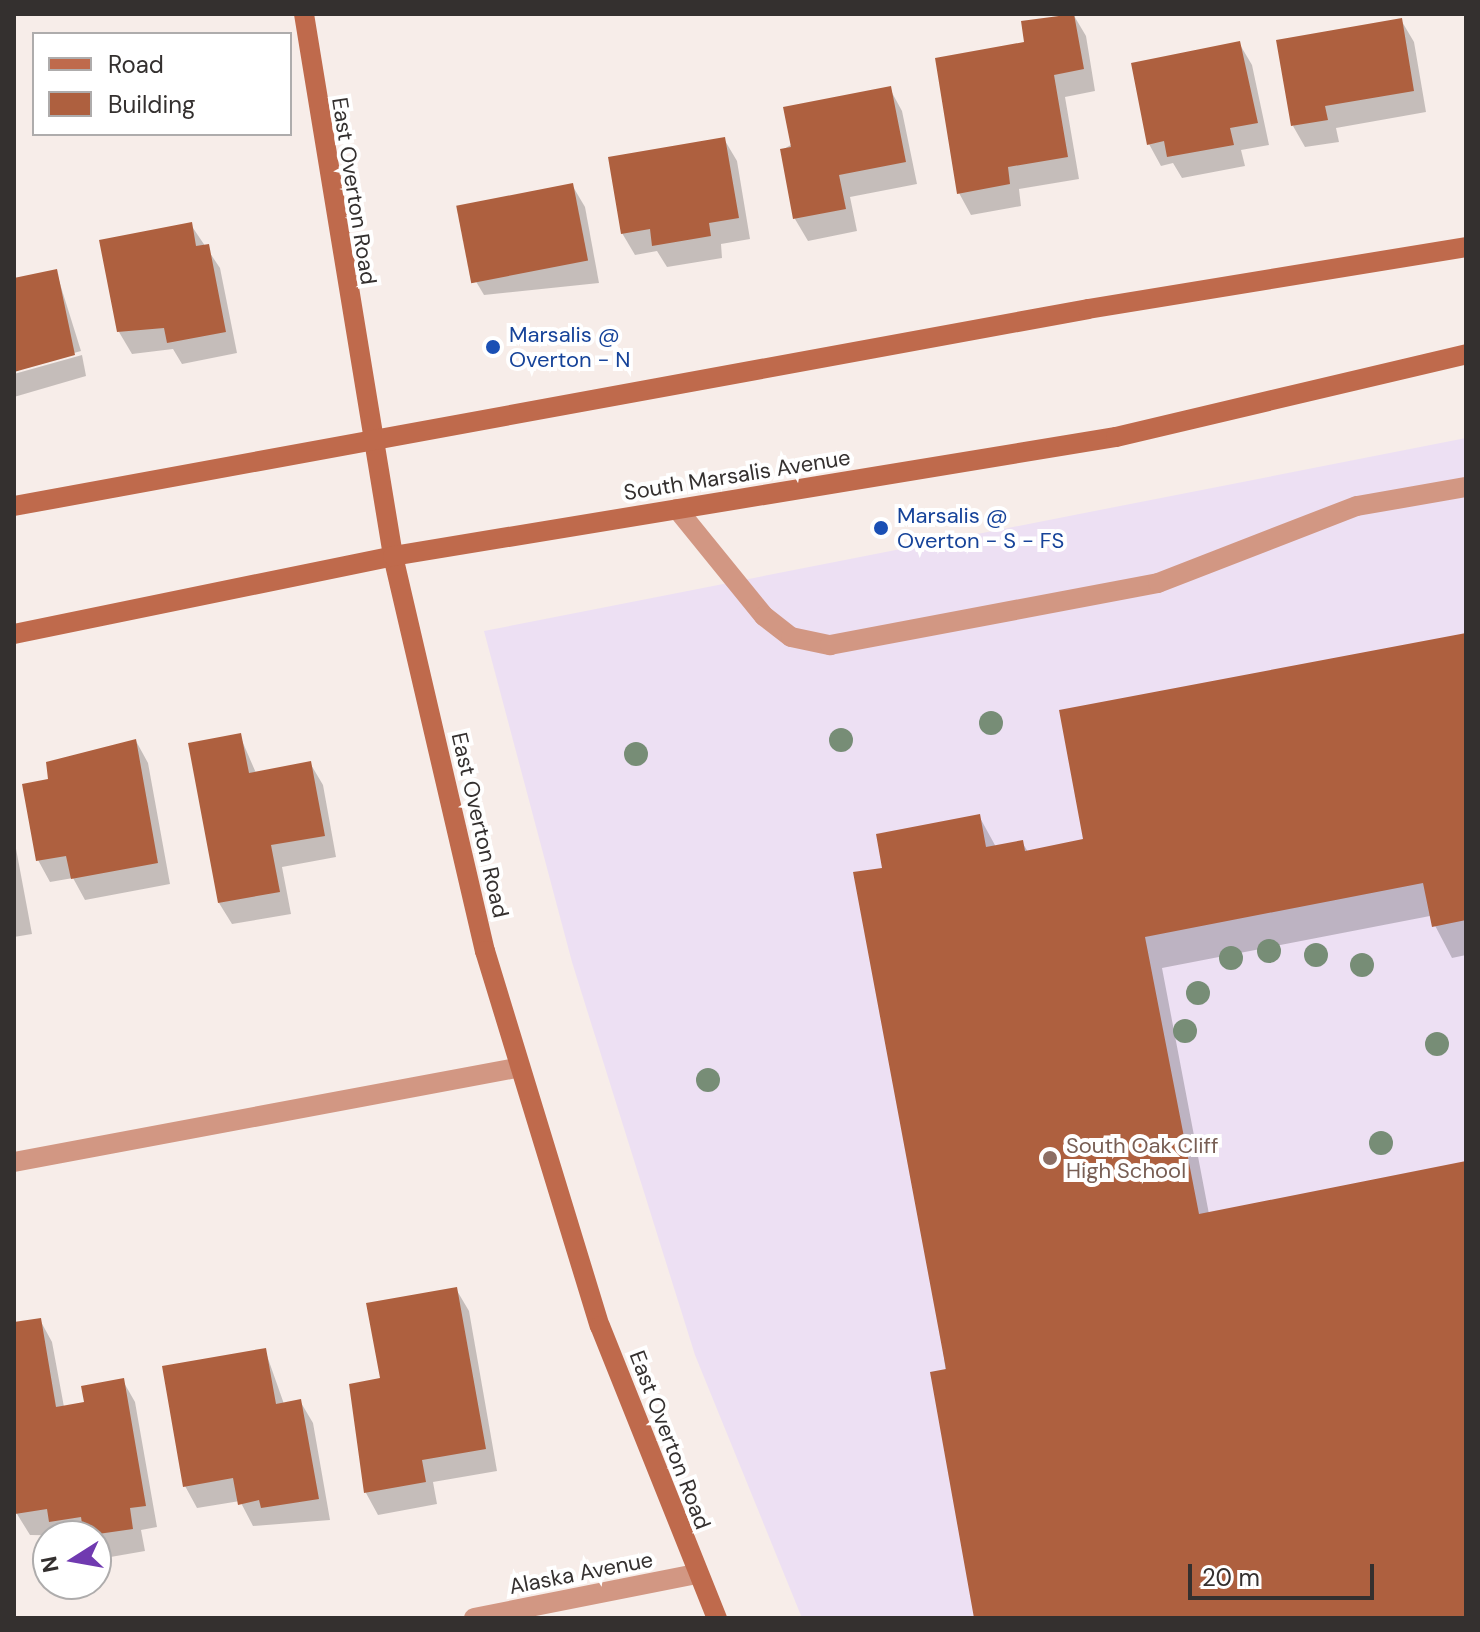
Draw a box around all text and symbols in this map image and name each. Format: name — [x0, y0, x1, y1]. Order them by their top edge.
legend — [32, 32, 292, 136]
text: Road — [108, 49, 164, 80]
text: Building — [108, 89, 195, 120]
street label: East Overton Road — [326, 95, 382, 287]
place label: Marsalis @ Overton - N — [509, 321, 631, 372]
marker: Marsalis @ Overton - N — [484, 338, 502, 356]
street label: South Marsalis Avenue — [622, 444, 852, 506]
place label: Marsalis @ Overton - S - FS — [897, 502, 1064, 554]
marker: Marsalis @ Overton - S - FS — [872, 519, 890, 537]
street label: East Overton Road — [446, 730, 514, 920]
place label: South Oak Cliff High School — [1066, 1132, 1218, 1184]
marker: South Oak Cliff High School — [1041, 1149, 1059, 1167]
street label: East Overton Road — [624, 1347, 716, 1533]
north arrow — [32, 1520, 112, 1600]
street label: Alaska Avenue — [507, 1546, 655, 1600]
scale bar — [1192, 1548, 1378, 1598]
text: N — [34, 1554, 66, 1575]
text: 20 m — [1202, 1562, 1260, 1593]

